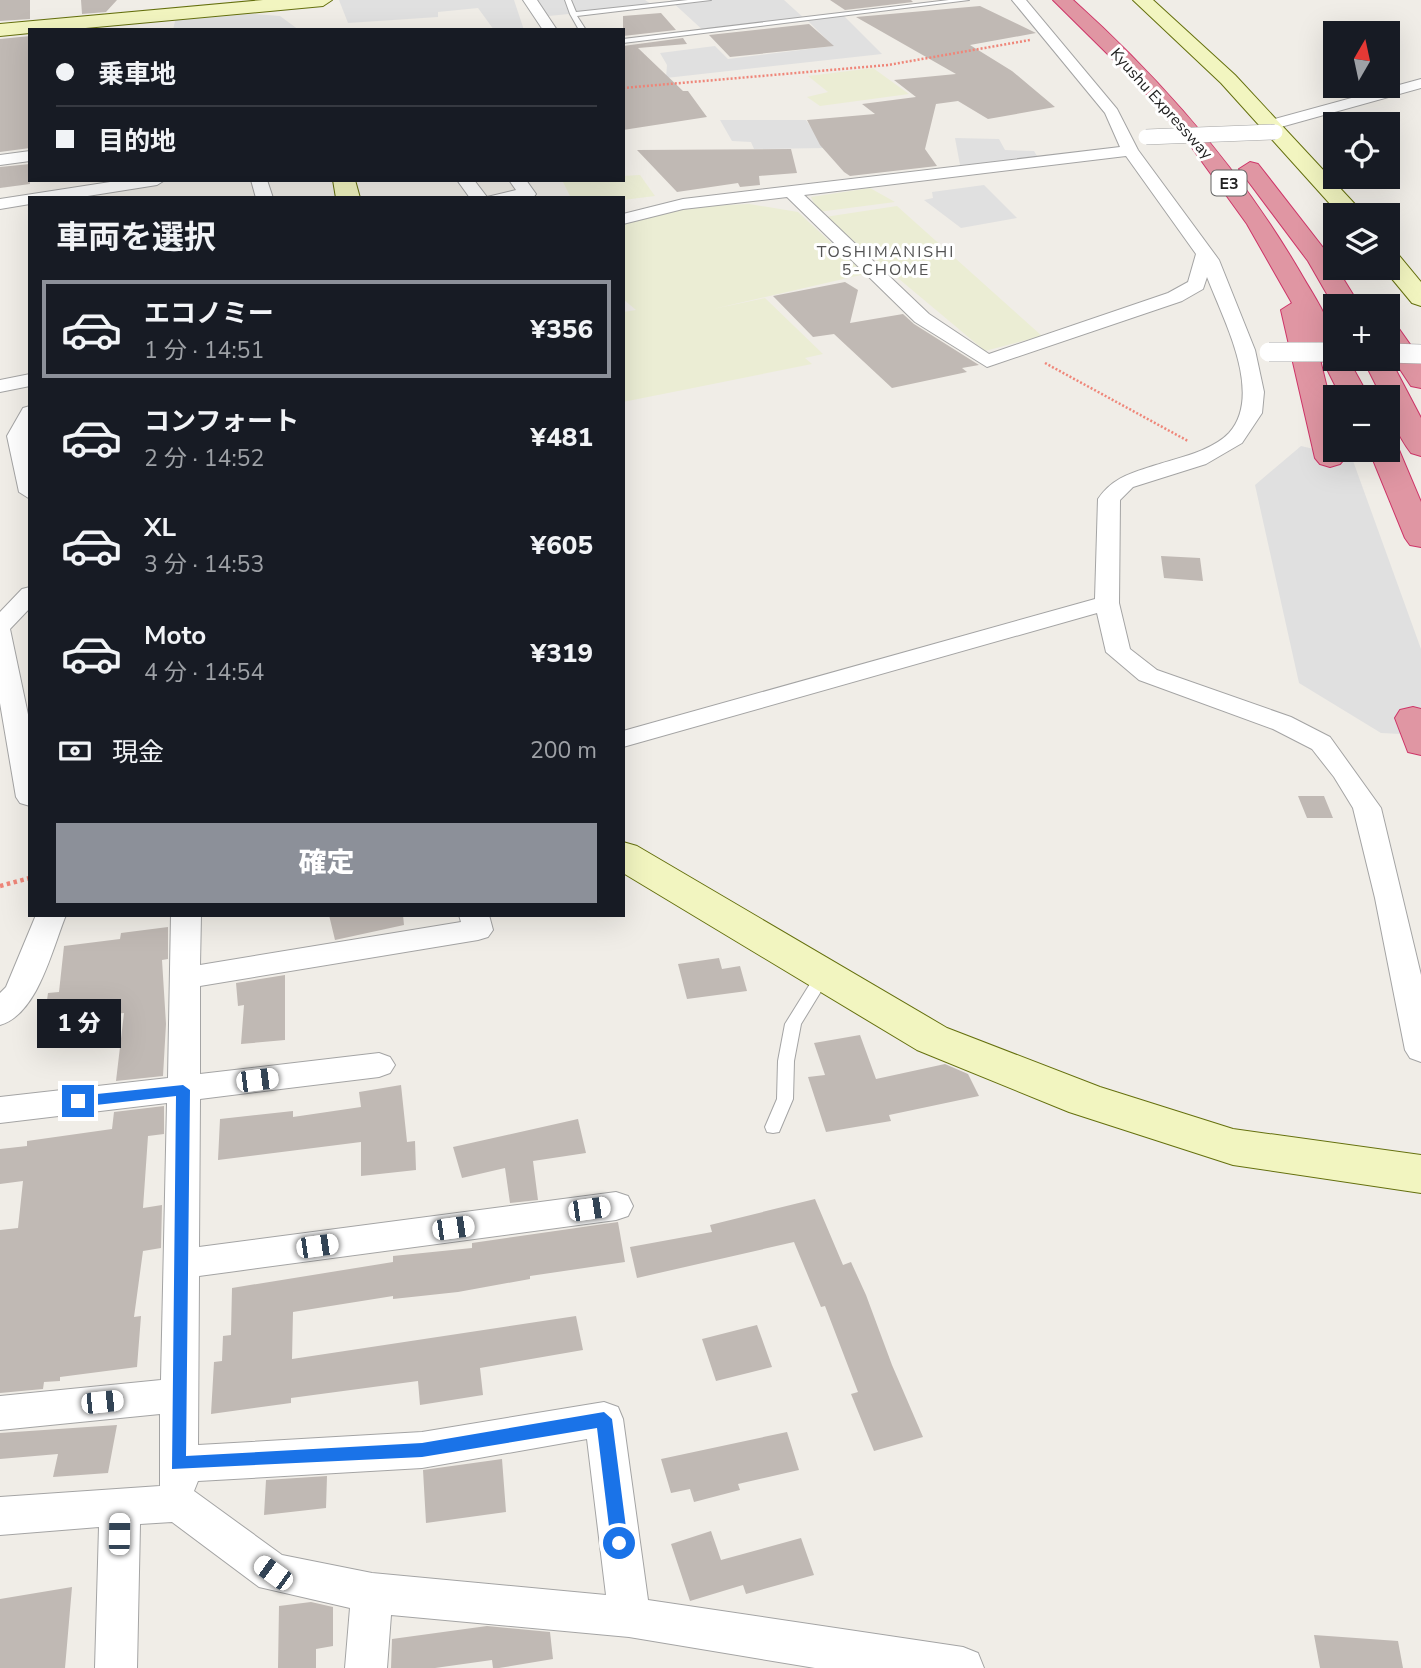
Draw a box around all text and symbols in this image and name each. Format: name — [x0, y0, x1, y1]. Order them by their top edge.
north arrow — [1323, 21, 1400, 98]
map controls — [1323, 21, 1400, 462]
street label: Kyushu Expressway — [1105, 43, 1218, 165]
text: 乗車地 — [98, 57, 176, 92]
button: locate — [1323, 112, 1400, 189]
text: 目的地 — [98, 124, 176, 159]
road number: E3 — [1212, 170, 1246, 196]
button: layers — [1323, 203, 1400, 280]
text: 車両を選択 — [56, 216, 216, 259]
district label: TOSHIMANISHI 5-CHOME — [817, 241, 955, 281]
button: + — [1323, 294, 1400, 371]
text: エコノミー — [144, 296, 274, 331]
icon: car — [60, 298, 123, 361]
text: ¥356 — [531, 312, 593, 347]
text: 1 分 · 14:51 — [144, 335, 264, 366]
button: − — [1323, 385, 1400, 462]
text: コンフォート — [144, 404, 299, 439]
icon: car — [60, 406, 123, 469]
text: ¥481 — [531, 420, 593, 455]
text: 2 分 · 14:52 — [144, 443, 264, 474]
text: XL — [144, 510, 176, 545]
icon: car — [60, 514, 123, 577]
text: ¥605 — [531, 528, 593, 563]
text: 3 分 · 14:53 — [144, 549, 264, 580]
text: Moto — [144, 618, 206, 653]
icon: car — [60, 622, 123, 685]
text: ¥319 — [531, 636, 593, 671]
text: 4 分 · 14:54 — [144, 657, 264, 688]
icon: cash — [56, 732, 94, 770]
text: 現金 — [112, 735, 164, 770]
text: 200 m — [530, 735, 597, 766]
button: 確定 — [56, 823, 597, 903]
callout: 1 分 — [36, 1000, 120, 1048]
text: 1 分 — [57, 1008, 101, 1039]
car — [235, 1067, 280, 1093]
route end — [62, 1085, 94, 1117]
car — [567, 1196, 612, 1222]
car — [431, 1215, 476, 1241]
car — [295, 1233, 340, 1259]
car — [81, 1389, 124, 1415]
car — [109, 1513, 130, 1555]
route start — [603, 1527, 635, 1559]
car — [250, 1552, 297, 1594]

